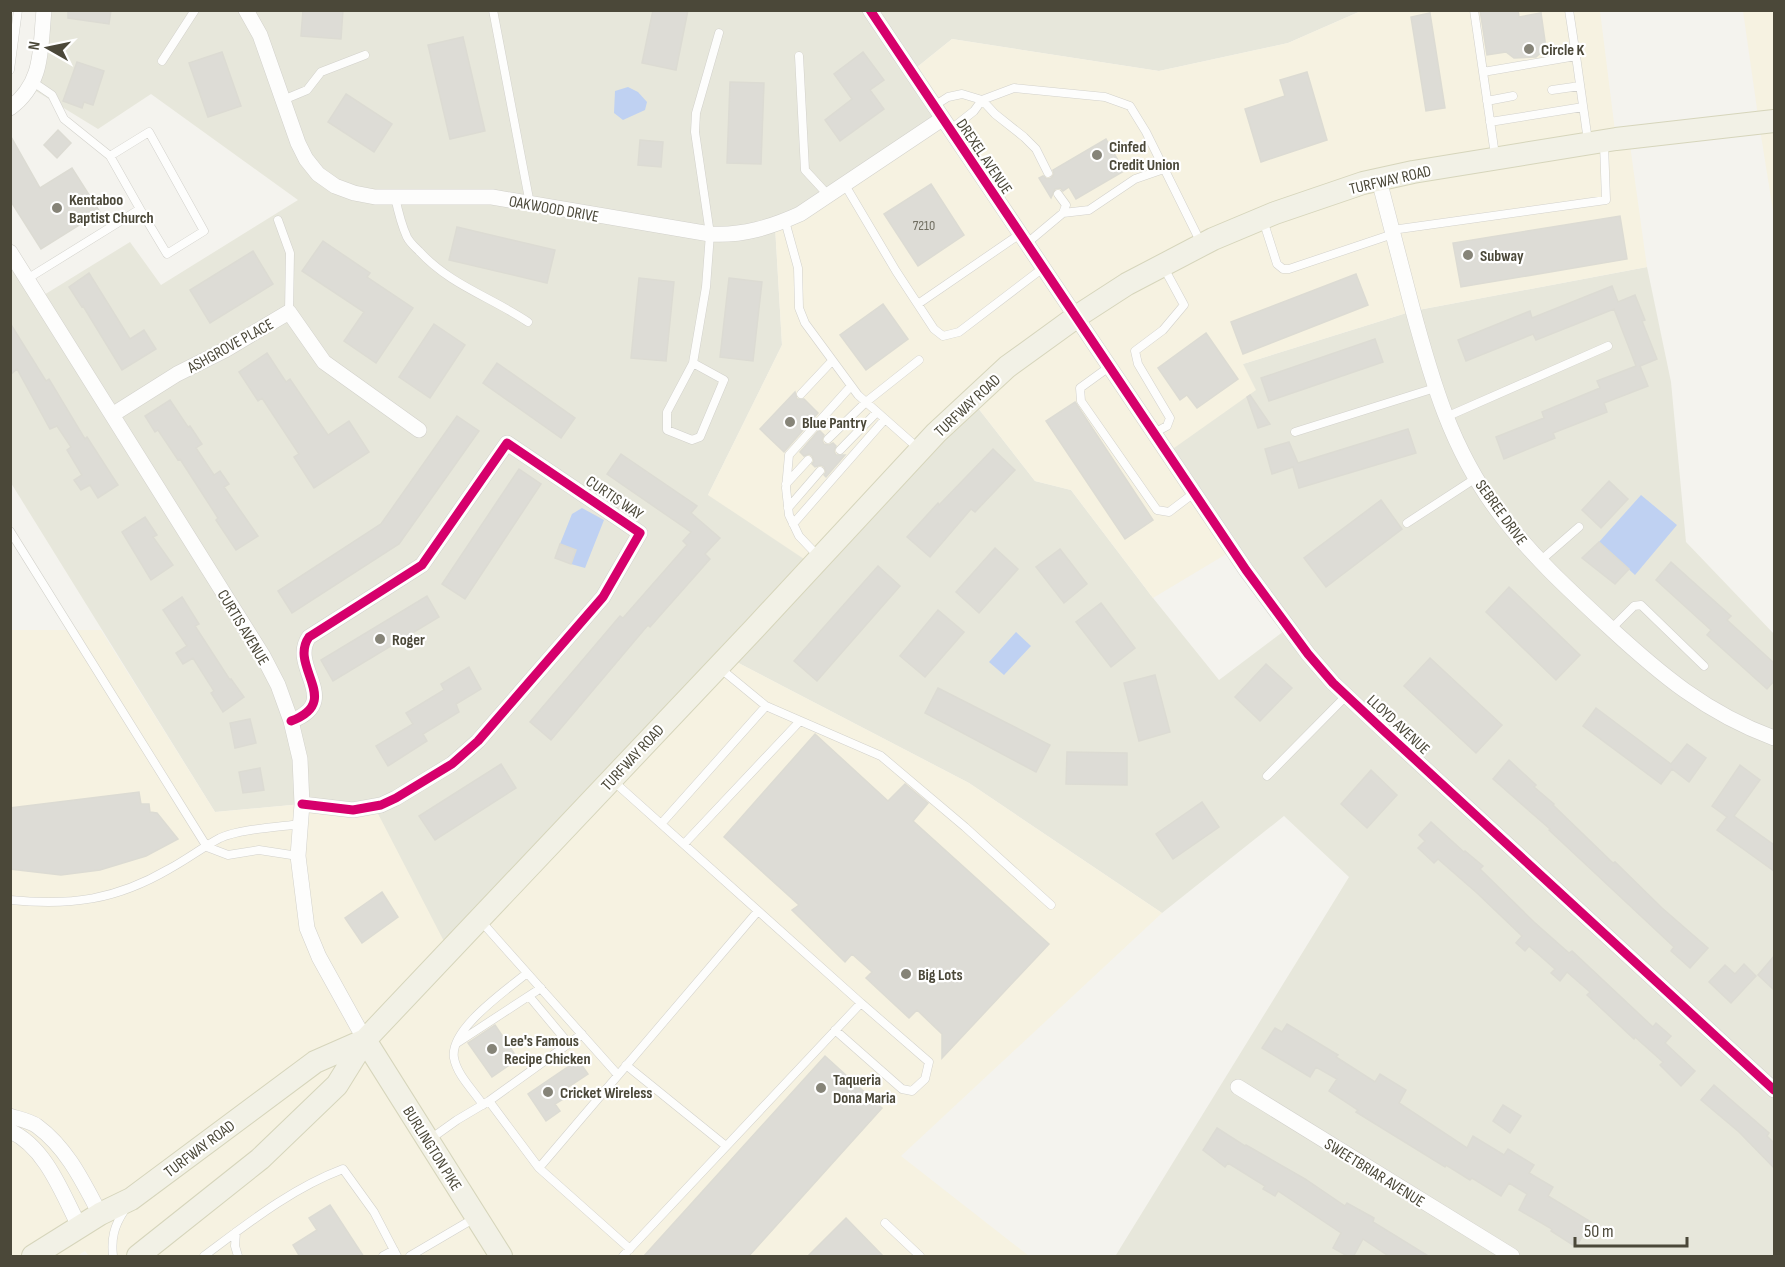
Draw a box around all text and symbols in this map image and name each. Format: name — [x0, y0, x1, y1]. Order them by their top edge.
north arrow — [18, 18, 78, 78]
text: N — [25, 40, 45, 52]
place label: Circle K — [1541, 41, 1585, 60]
marker: Circle K — [1522, 42, 1536, 56]
street label: DREXEL AVENUE — [952, 116, 1016, 198]
place label: Cinfed Credit Union — [1109, 138, 1180, 175]
marker: Cinfed Credit Union — [1090, 148, 1104, 162]
street label: TURFWAY ROAD — [1348, 162, 1433, 199]
place label: Kentaboo Baptist Church — [69, 191, 154, 228]
street label: OAKWOOD DRIVE — [507, 192, 600, 227]
marker: Kentaboo Baptist Church — [50, 201, 64, 215]
house number: 7210 — [913, 217, 935, 234]
place label: Subway — [1480, 247, 1524, 266]
marker: Subway — [1461, 248, 1475, 262]
street label: ASHGROVE PLACE — [184, 315, 277, 378]
street label: TURFWAY ROAD — [931, 371, 1005, 442]
place label: Blue Pantry — [802, 414, 867, 433]
marker: Blue Pantry — [783, 415, 797, 429]
street label: CURTIS WAY — [582, 472, 647, 524]
street label: SEBREE DRIVE — [1471, 477, 1531, 549]
street label: CURTIS AVENUE — [213, 587, 273, 669]
place label: Roger — [392, 631, 425, 650]
marker: Roger — [373, 632, 387, 646]
street label: LLOYD AVENUE — [1363, 691, 1433, 759]
street label: TURFWAY ROAD — [598, 721, 669, 795]
place label: Big Lots — [918, 966, 963, 985]
marker: Big Lots — [899, 967, 913, 981]
place label: Lee's Famous Recipe Chicken — [504, 1032, 591, 1069]
marker: Lee's Famous Recipe Chicken — [485, 1042, 499, 1056]
place label: Taqueria Dona Maria — [833, 1071, 896, 1108]
marker: Taqueria Dona Maria — [814, 1081, 828, 1095]
place label: Cricket Wireless — [560, 1084, 652, 1103]
marker: Cricket Wireless — [541, 1085, 555, 1099]
street label: BURLINGTON PIKE — [398, 1103, 465, 1195]
street label: TURFWAY ROAD — [161, 1116, 239, 1182]
street label: SWEETBRIAR AVENUE — [1321, 1135, 1428, 1212]
scale bar — [1575, 1210, 1688, 1248]
text: 50 m — [1584, 1221, 1614, 1242]

